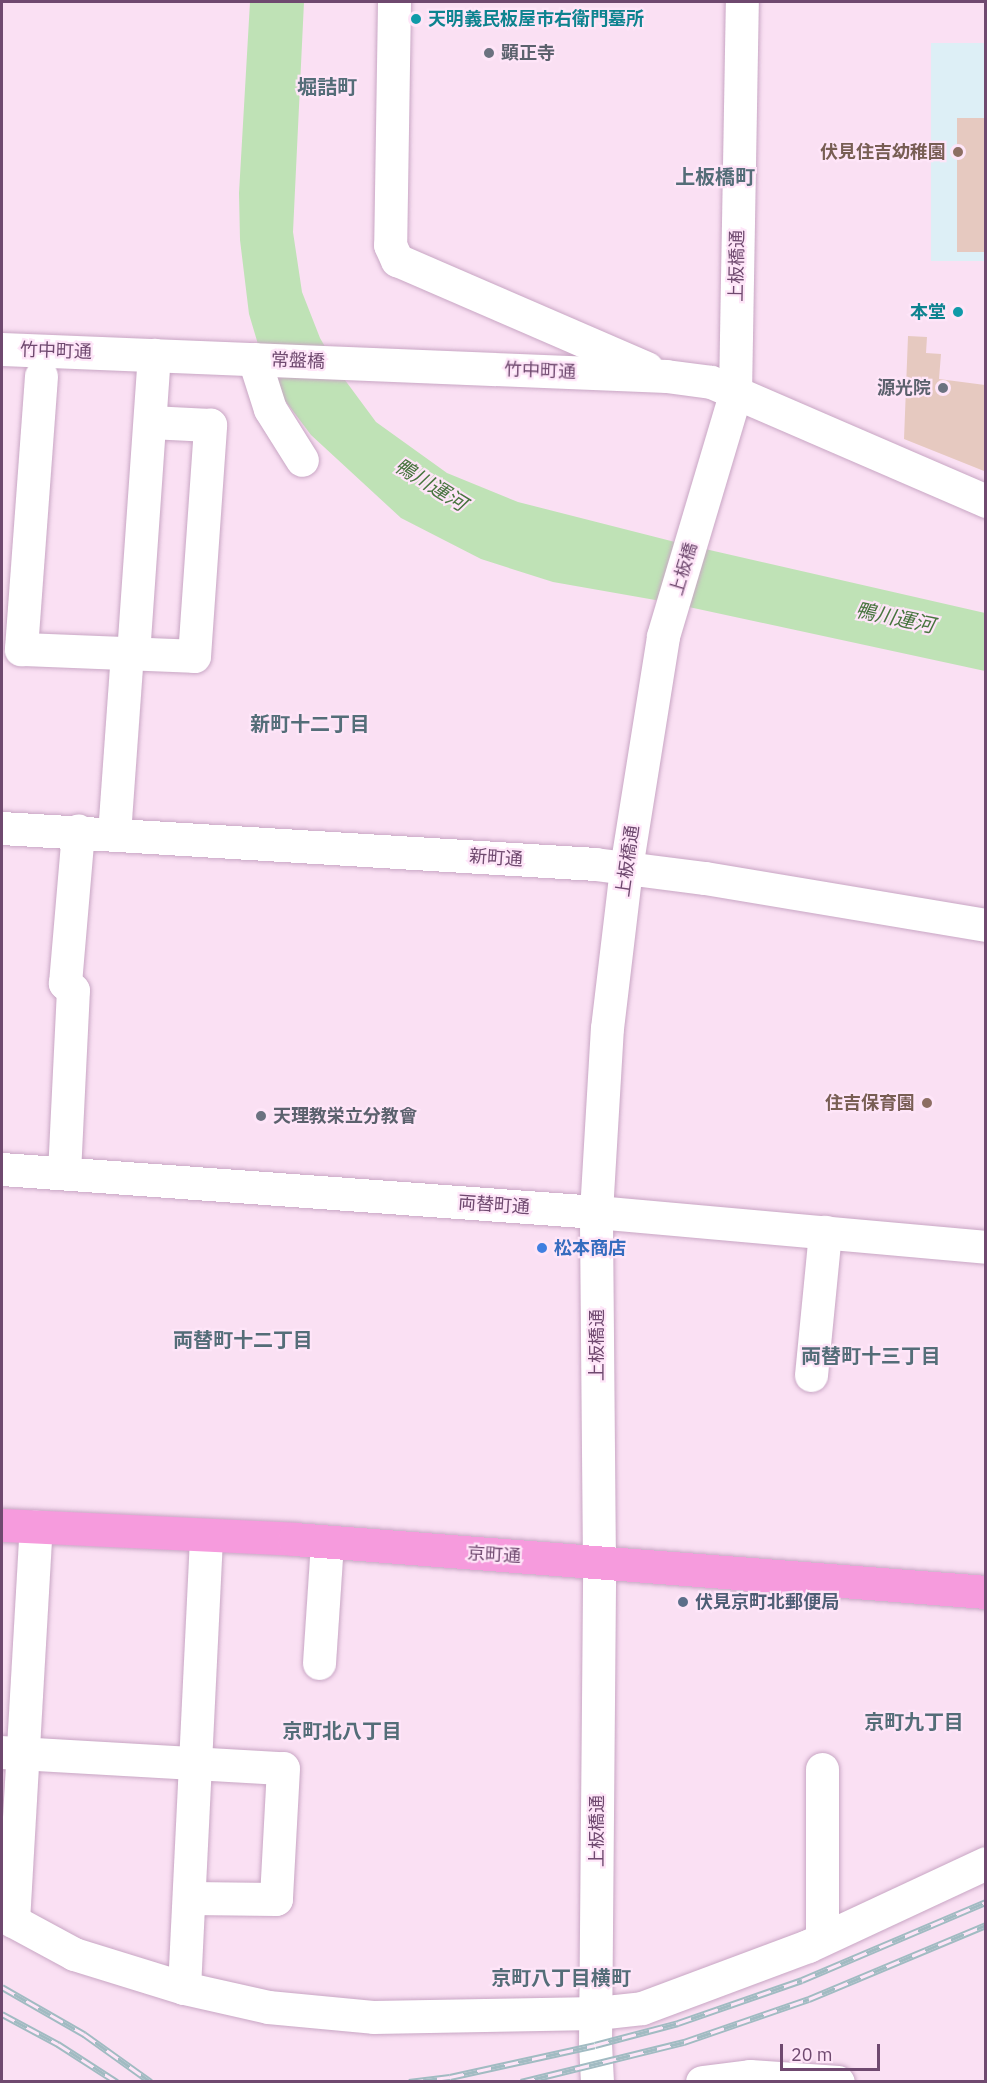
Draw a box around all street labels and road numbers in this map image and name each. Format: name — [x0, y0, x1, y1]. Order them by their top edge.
street label: 上板橋通 — [726, 230, 748, 302]
street label: 竹中町通 — [20, 339, 92, 363]
street label: 常盤橋 — [271, 349, 325, 373]
street label: 竹中町通 — [504, 359, 576, 383]
street label: 上板橋 — [666, 540, 702, 598]
street label: 上板橋通 — [612, 824, 644, 898]
street label: 新町通 — [468, 845, 524, 871]
street label: 両替町通 — [457, 1192, 531, 1218]
street label: 上板橋通 — [586, 1309, 608, 1381]
street label: 京町通 — [466, 1543, 522, 1567]
street label: 上板橋通 — [586, 1795, 608, 1867]

